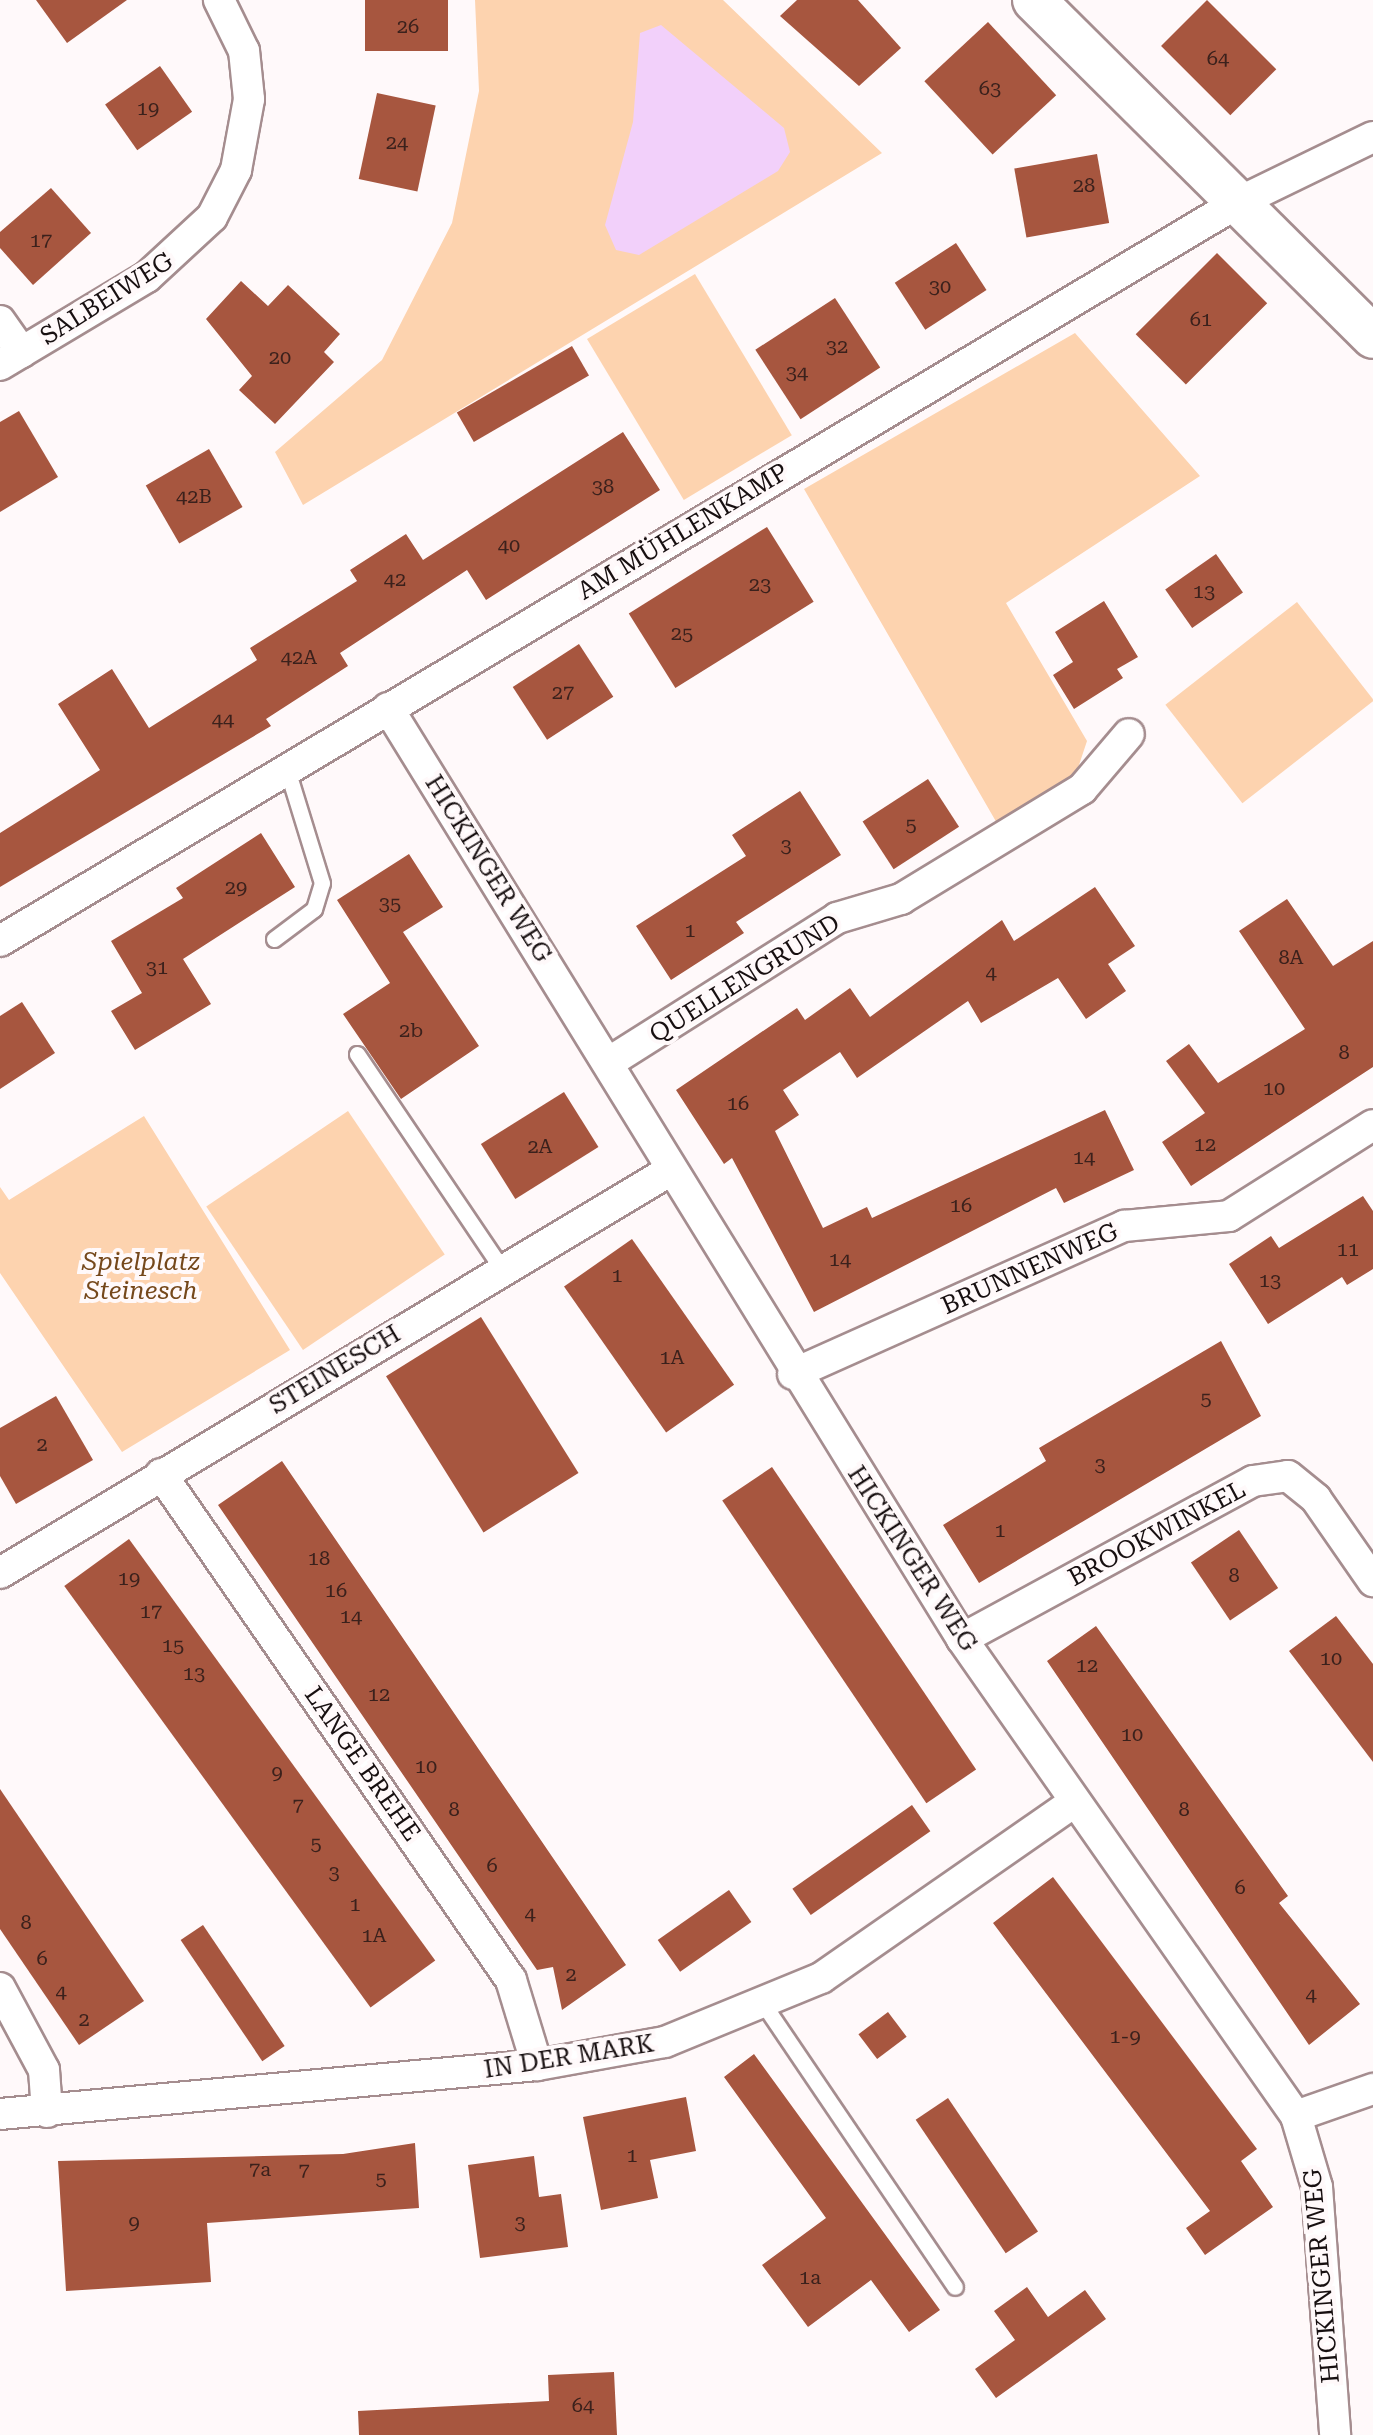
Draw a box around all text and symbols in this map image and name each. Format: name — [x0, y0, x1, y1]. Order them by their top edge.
house number: 26 — [397, 14, 419, 38]
house number: 64 — [1207, 46, 1229, 70]
house number: 63 — [979, 76, 1001, 100]
house number: 19 — [137, 96, 159, 120]
house number: 24 — [386, 130, 408, 154]
house number: 28 — [1073, 173, 1095, 197]
house number: 17 — [30, 228, 52, 252]
street label: SALBEIWEG — [35, 246, 179, 352]
house number: 30 — [929, 274, 951, 298]
house number: 61 — [1190, 307, 1212, 331]
house number: 32 — [826, 334, 848, 358]
house number: 20 — [269, 345, 291, 369]
house number: 34 — [786, 360, 808, 384]
street label: AM MÜHLENKAMP — [572, 457, 794, 607]
house number: 38 — [592, 474, 614, 498]
house number: 42B — [176, 484, 212, 508]
house number: 40 — [498, 533, 520, 557]
house number: 42 — [384, 567, 406, 591]
house number: 23 — [749, 572, 771, 596]
house number: 13 — [1193, 579, 1215, 603]
house number: 25 — [671, 621, 693, 645]
house number: 42A — [281, 645, 317, 669]
house number: 27 — [552, 680, 574, 704]
house number: 44 — [212, 707, 234, 731]
street label: HICKINGER WEG — [418, 770, 558, 968]
house number: 5 — [905, 812, 917, 836]
house number: 3 — [780, 833, 792, 857]
house number: 29 — [225, 875, 247, 899]
house number: 35 — [379, 891, 401, 915]
street label: QUELLENGRUND — [644, 908, 846, 1050]
house number: 1 — [684, 918, 696, 942]
house number: 8A — [1278, 945, 1304, 969]
house number: 31 — [146, 955, 168, 979]
house number: 4 — [985, 960, 997, 984]
house number: 2b — [399, 1018, 423, 1042]
house number: 8 — [1338, 1040, 1350, 1064]
house number: 10 — [1263, 1076, 1285, 1100]
house number: 16 — [727, 1091, 749, 1115]
house number: 12 — [1194, 1132, 1216, 1156]
house number: 2A — [527, 1134, 553, 1158]
house number: 14 — [1073, 1145, 1095, 1169]
house number: 16 — [950, 1193, 972, 1217]
street label: BRUNNENWEG — [937, 1217, 1123, 1321]
house number: 11 — [1337, 1237, 1359, 1261]
house number: 14 — [829, 1247, 851, 1271]
park label: Spielplatz Steinesch — [82, 1248, 200, 1307]
house number: 1 — [611, 1263, 623, 1287]
house number: 13 — [1259, 1268, 1281, 1292]
street label: STEINESCH — [264, 1319, 406, 1421]
house number: 1A — [659, 1345, 685, 1369]
house number: 5 — [1200, 1386, 1212, 1410]
house number: 2 — [36, 1432, 48, 1456]
house number: 3 — [1094, 1452, 1106, 1476]
street label: HICKINGER WEG — [841, 1461, 983, 1657]
street label: BROOKWINKEL — [1063, 1475, 1251, 1593]
house number: 1 — [994, 1518, 1006, 1542]
house number: 18 — [308, 1546, 330, 1570]
house number: 8 — [1228, 1563, 1240, 1587]
house number: 19 — [118, 1566, 140, 1590]
house number: 16 — [325, 1578, 347, 1602]
house number: 17 — [140, 1599, 162, 1623]
house number: 14 — [340, 1604, 362, 1628]
house number: 15 — [162, 1633, 184, 1657]
house number: 10 — [1320, 1646, 1342, 1670]
house number: 12 — [1076, 1653, 1098, 1677]
house number: 13 — [183, 1661, 205, 1685]
street label: LANGE BREHE — [298, 1681, 426, 1847]
house number: 12 — [368, 1682, 390, 1706]
house number: 10 — [1121, 1722, 1143, 1746]
house number: 10 — [415, 1754, 437, 1778]
house number: 9 — [271, 1760, 283, 1784]
house number: 7 — [292, 1793, 304, 1817]
house number: 8 — [448, 1797, 460, 1821]
house number: 8 — [1178, 1797, 1190, 1821]
house number: 5 — [310, 1831, 322, 1855]
house number: 6 — [486, 1853, 498, 1877]
house number: 3 — [328, 1860, 340, 1884]
house number: 6 — [1234, 1875, 1246, 1899]
house number: 1 — [349, 1892, 361, 1916]
house number: 4 — [524, 1901, 536, 1925]
house number: 8 — [20, 1910, 32, 1934]
house number: 1A — [361, 1923, 387, 1947]
house number: 6 — [36, 1946, 48, 1970]
house number: 2 — [565, 1962, 577, 1986]
house number: 4 — [55, 1979, 67, 2003]
house number: 4 — [1305, 1982, 1317, 2006]
house number: 2 — [78, 2007, 90, 2031]
house number: 1-9 — [1109, 2024, 1141, 2048]
street label: IN DER MARK — [482, 2029, 656, 2085]
house number: 1 — [626, 2143, 638, 2167]
house number: 7a — [249, 2157, 271, 2181]
house number: 7 — [298, 2158, 310, 2182]
house number: 5 — [375, 2166, 387, 2190]
street label: HICKINGER WEG — [1298, 2168, 1346, 2384]
house number: 9 — [128, 2210, 140, 2234]
house number: 3 — [514, 2210, 526, 2234]
house number: 1a — [799, 2265, 821, 2289]
house number: 64 — [572, 2393, 594, 2417]

